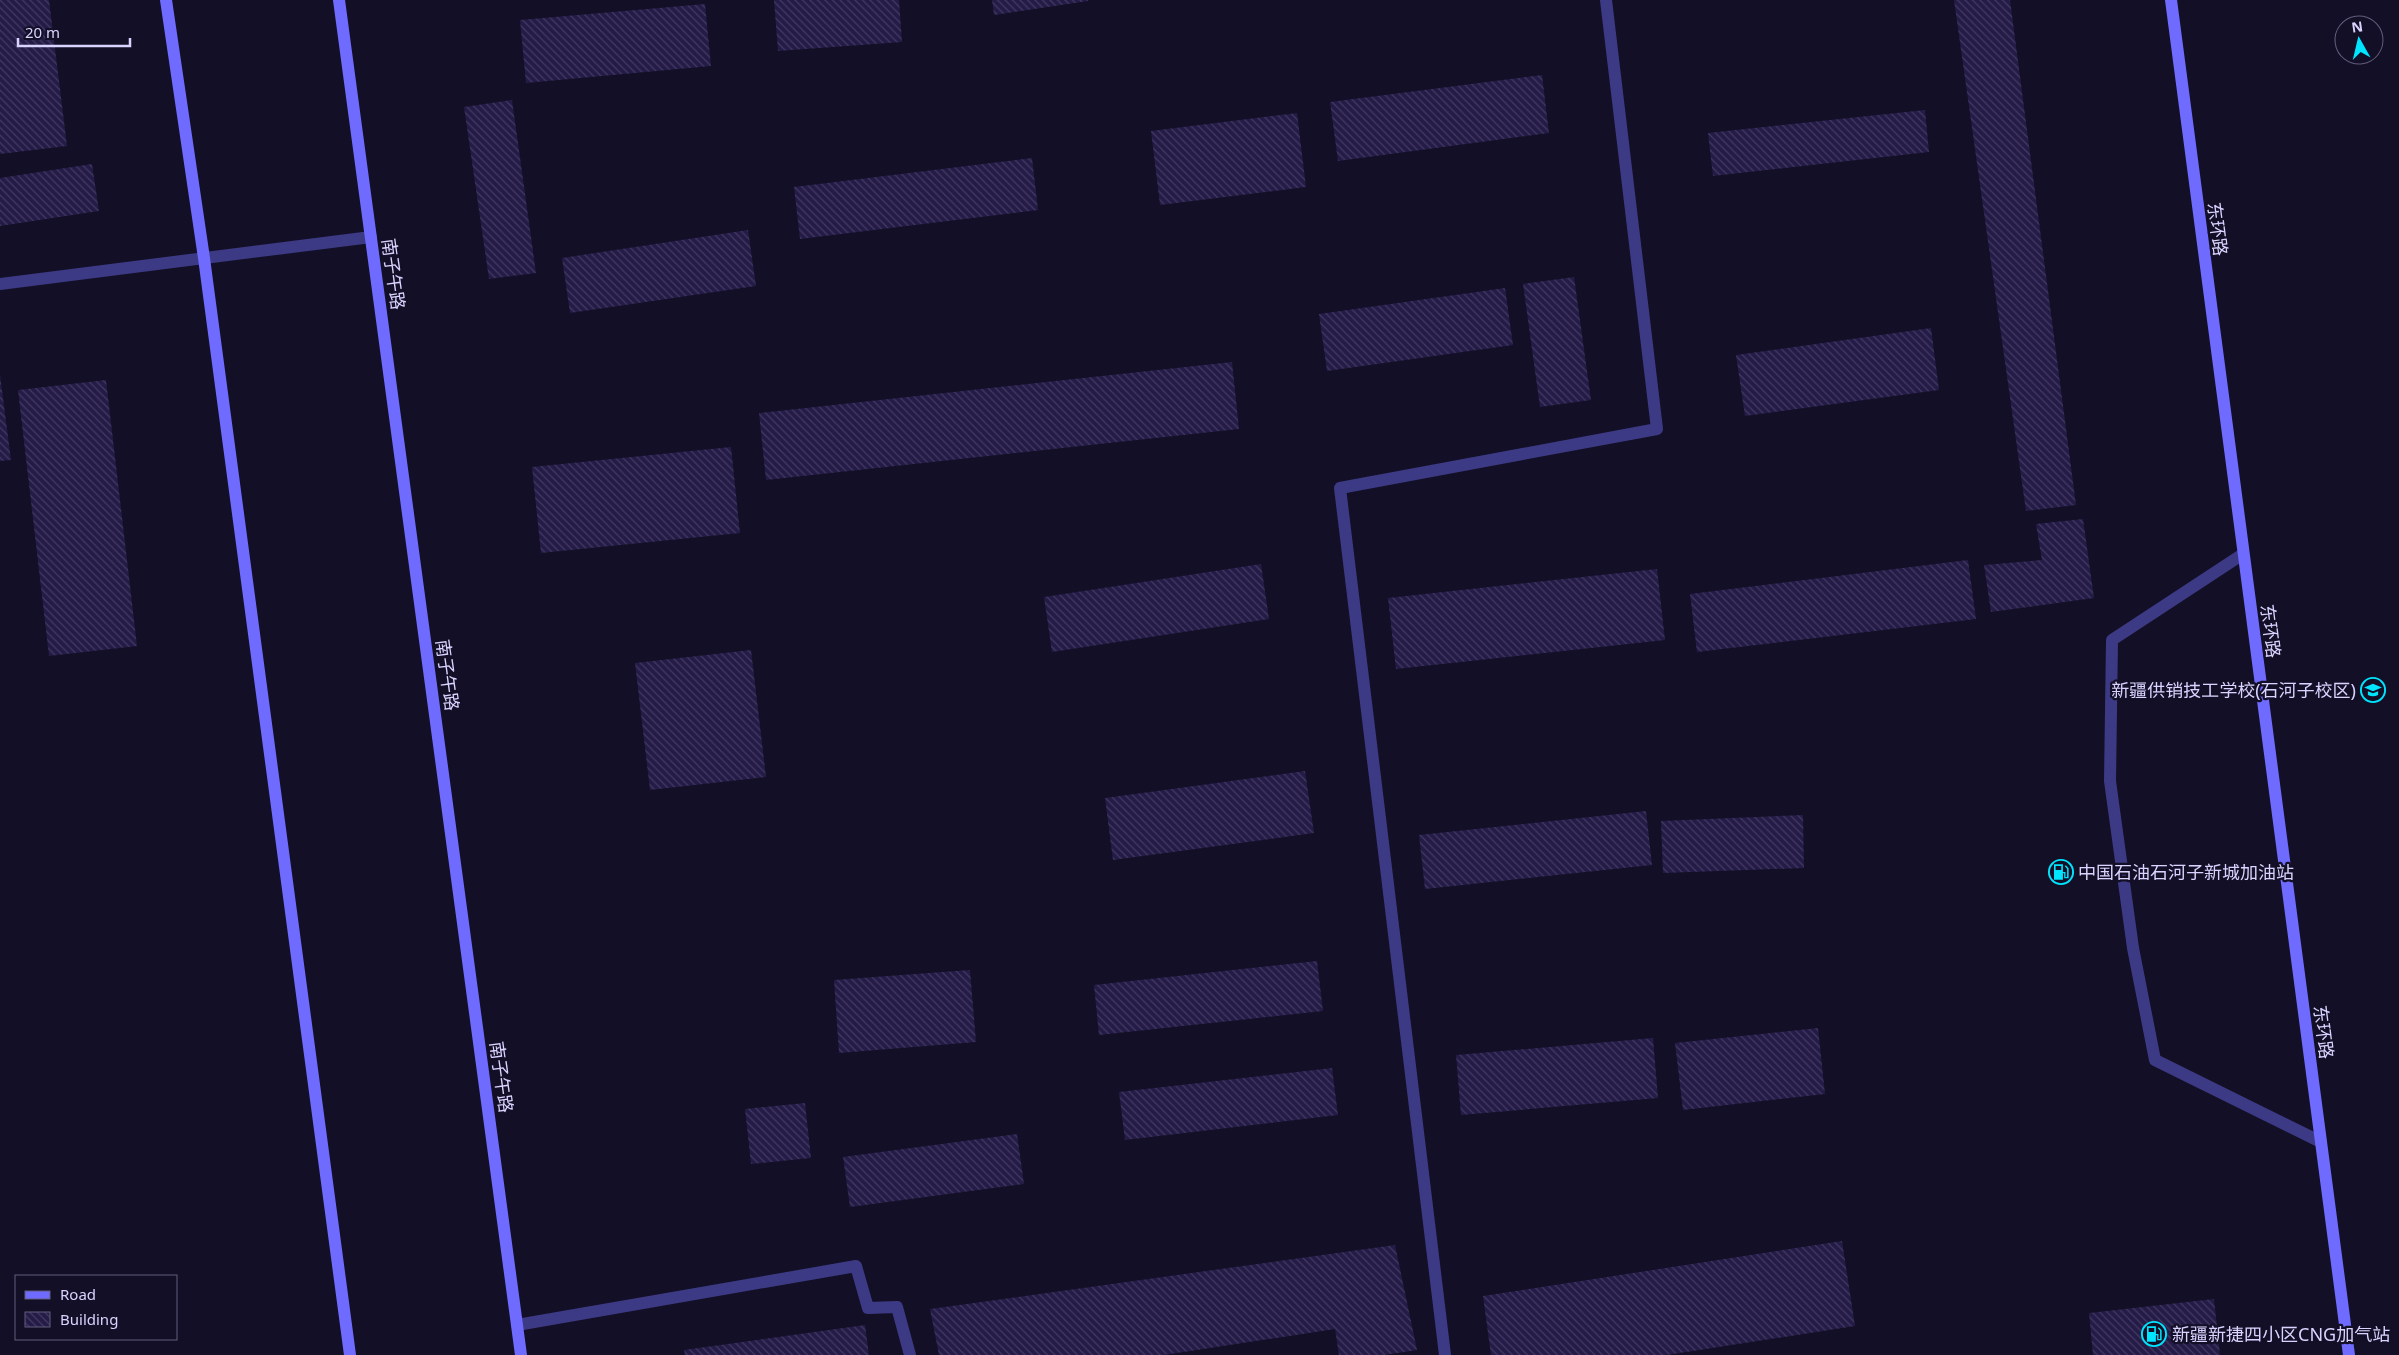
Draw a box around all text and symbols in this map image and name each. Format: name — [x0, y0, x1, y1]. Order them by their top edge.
scale bar — [18, 15, 130, 47]
north arrow — [2334, 15, 2384, 65]
text: N — [2350, 16, 2364, 37]
text: 20 m — [25, 22, 60, 42]
street label: 东环路 — [2203, 201, 2233, 257]
street label: 南子午路 — [377, 237, 411, 311]
street label: 东环路 — [2256, 603, 2286, 659]
street label: 南子午路 — [431, 638, 465, 712]
school or university icon: 新疆供销技工学校(石河子校区) — [2360, 677, 2386, 703]
place label: 新疆供销技工学校(石河子校区) — [2111, 678, 2356, 702]
fuel station icon: 中国石油石河子新城加油站 — [2048, 859, 2074, 885]
place label: 中国石油石河子新城加油站 — [2078, 860, 2294, 884]
street label: 东环路 — [2309, 1004, 2339, 1060]
street label: 南子午路 — [485, 1040, 519, 1114]
legend — [15, 1275, 178, 1340]
text: Road — [60, 1284, 96, 1304]
text: Building — [60, 1309, 118, 1329]
fuel station icon: 新疆新捷四小区CNG加气站 — [2141, 1321, 2167, 1347]
place label: 新疆新捷四小区CNG加气站 — [2172, 1322, 2390, 1346]

